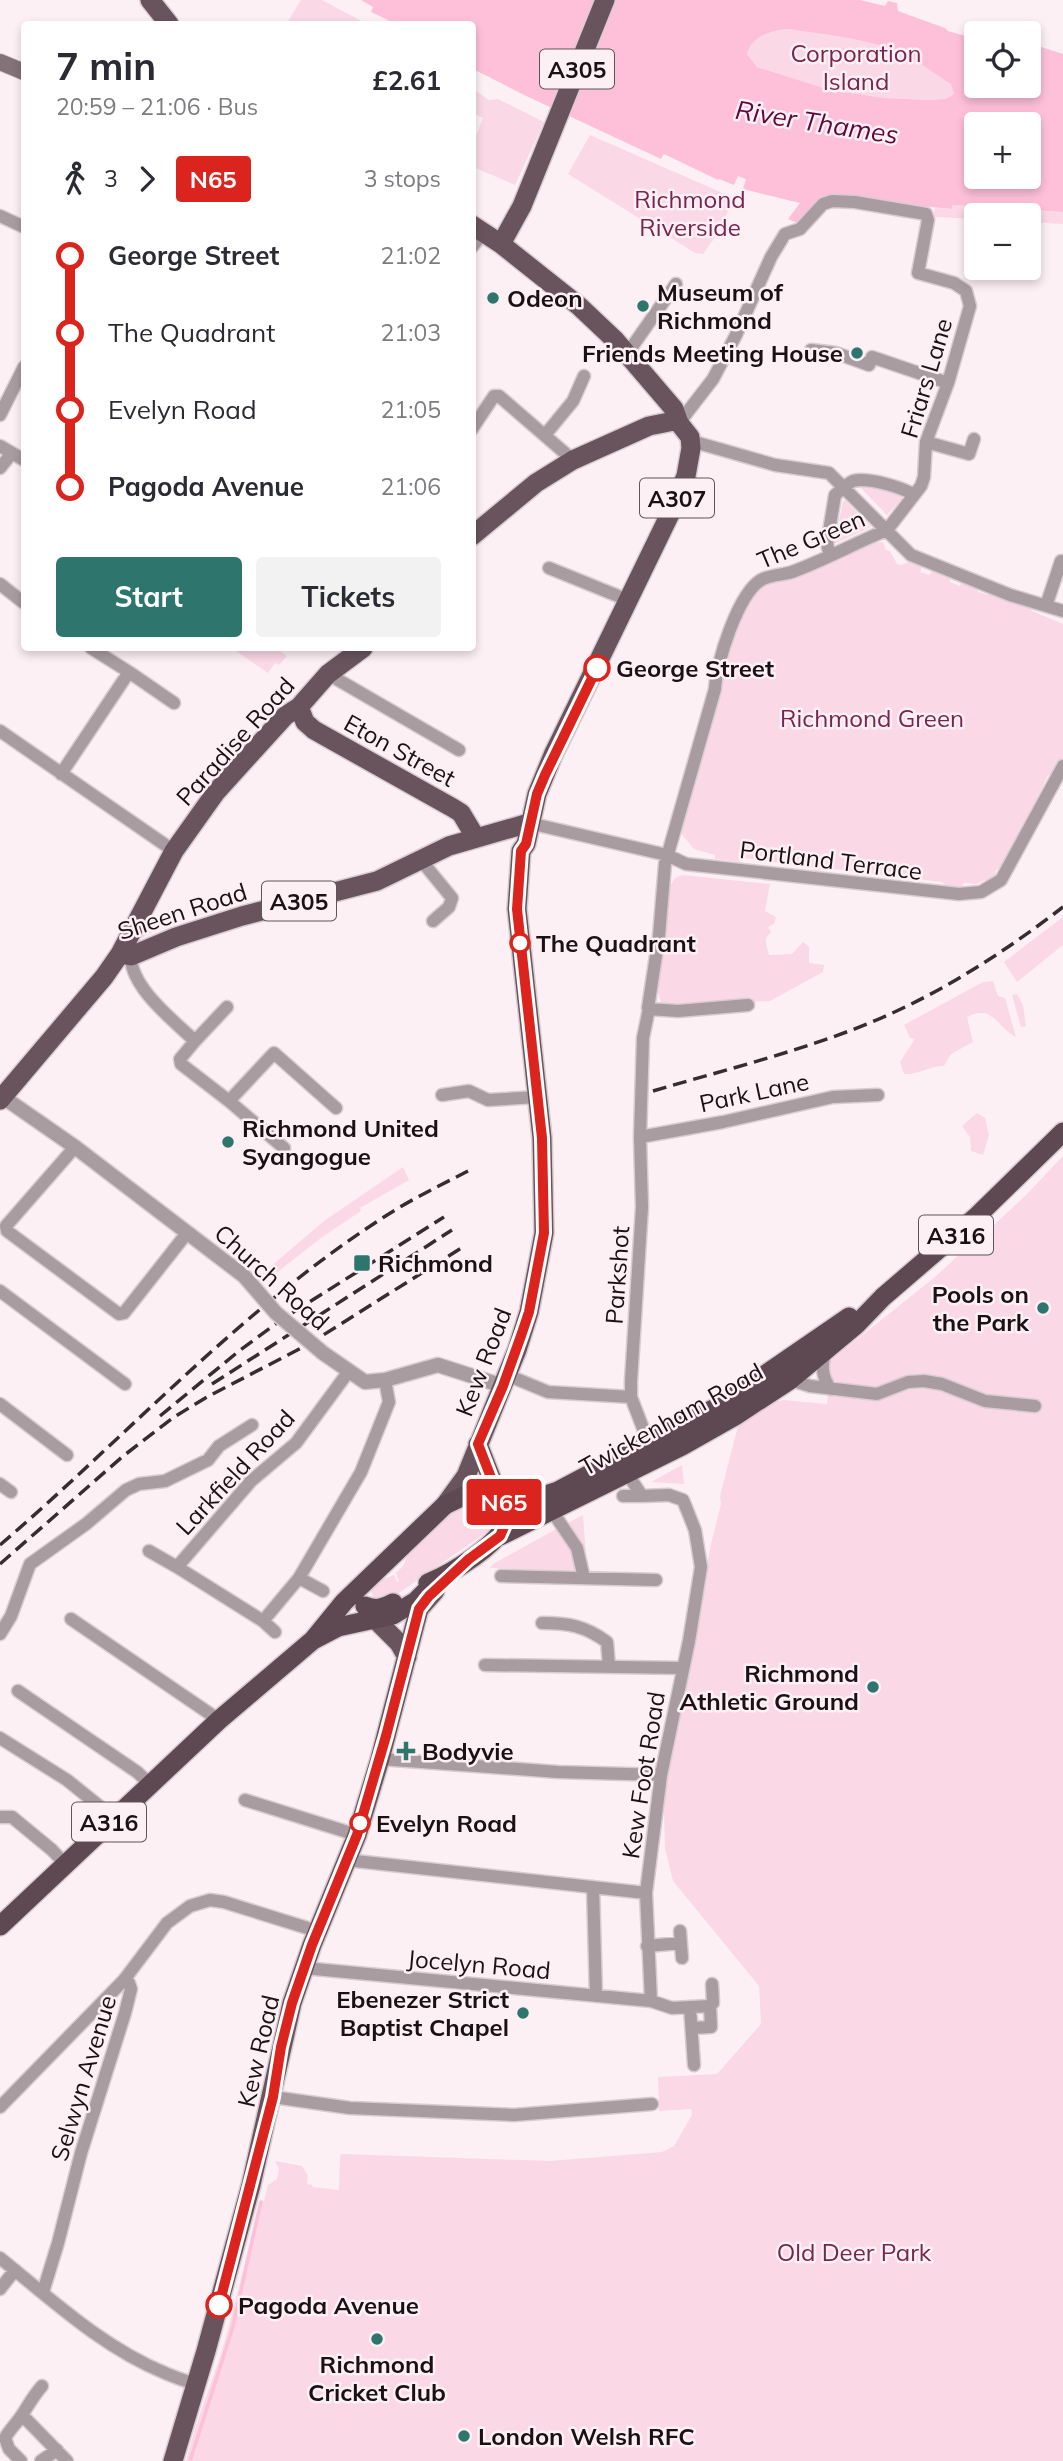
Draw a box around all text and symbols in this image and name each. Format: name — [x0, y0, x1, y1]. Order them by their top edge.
map controls — [964, 21, 1041, 280]
button: locate — [964, 21, 1041, 98]
park label: Corporation Island — [791, 38, 921, 96]
text: 7 min — [56, 42, 156, 90]
road number: A305 — [540, 50, 614, 88]
text: £2.61 — [372, 64, 441, 97]
text: 20:59 – 21:06 · Bus — [56, 92, 258, 121]
water label: River Thames — [733, 93, 901, 151]
button: + — [964, 112, 1041, 189]
icon: walk — [56, 160, 94, 198]
icon: forward — [128, 160, 166, 198]
text: 3 — [104, 164, 118, 193]
text: N65 — [190, 164, 237, 194]
text: 3 stops — [364, 164, 441, 193]
park label: Richmond Riverside — [634, 184, 746, 242]
button: − — [964, 203, 1041, 280]
text: George Street — [108, 239, 279, 272]
text: 21:02 — [381, 241, 441, 270]
place label: Museum of Richmond — [657, 277, 784, 335]
place label: Odeon — [507, 283, 583, 313]
marker: Odeon — [485, 290, 501, 306]
marker: Museum of Richmond — [635, 298, 651, 314]
street label: Friars Lane — [894, 315, 958, 441]
text: The Quadrant — [108, 316, 275, 349]
text: 21:03 — [381, 318, 441, 347]
place label: Friends Meeting House — [582, 338, 843, 368]
marker: Friends Meeting House — [849, 345, 865, 361]
text: Evelyn Road — [108, 393, 257, 426]
text: 21:05 — [381, 395, 441, 424]
text: Pagoda Avenue — [108, 470, 304, 503]
text: 21:06 — [381, 472, 441, 501]
road number: A307 — [640, 478, 714, 518]
street label: The Green — [753, 503, 869, 575]
button: Start — [56, 557, 242, 637]
button: Tickets — [256, 557, 441, 637]
place label: George Street — [616, 653, 774, 683]
marker: George Street — [584, 655, 610, 681]
street label: Paradise Road — [169, 671, 301, 811]
park label: Richmond Green — [780, 703, 964, 733]
street label: Eton Street — [339, 707, 461, 793]
street label: Portland Terrace — [738, 834, 924, 886]
street label: Sheen Road — [114, 876, 250, 946]
road number: A305 — [262, 882, 336, 920]
place label: The Quadrant — [536, 928, 696, 958]
marker: The Quadrant — [510, 933, 530, 953]
street label: Park Lane — [696, 1066, 812, 1118]
place label: Richmond United Syangogue — [242, 1113, 439, 1171]
marker: Richmond United Syangogue — [220, 1134, 236, 1150]
road number: A316 — [919, 1216, 993, 1254]
street label: Church Road — [208, 1218, 336, 1336]
street label: Parkshot — [599, 1225, 635, 1325]
place label: Richmond — [378, 1248, 493, 1278]
marker: Richmond — [352, 1253, 372, 1273]
place label: Pools on the Park — [932, 1279, 1030, 1337]
marker: Pools on the Park — [1035, 1300, 1051, 1316]
street label: Kew Road — [449, 1303, 517, 1421]
street label: Twickenham Road — [574, 1356, 768, 1482]
street label: Larkfield Road — [169, 1403, 301, 1541]
line badge: N65 — [464, 1479, 544, 1525]
text: N65 — [481, 1487, 527, 1517]
place label: Richmond Athletic Ground — [680, 1658, 859, 1716]
marker: Richmond Athletic Ground — [865, 1679, 881, 1695]
street label: Kew Foot Road — [615, 1689, 671, 1861]
place label: Bodyvie — [422, 1736, 514, 1766]
marker: Bodyvie — [396, 1741, 416, 1761]
road number: A316 — [72, 1802, 146, 1842]
place label: Evelyn Road — [376, 1808, 517, 1838]
marker: Evelyn Road — [350, 1813, 370, 1833]
street label: Jocelyn Road — [406, 1943, 552, 1985]
place label: Ebenezer Strict Baptist Chapel — [336, 1984, 509, 2042]
street label: Selwyn Avenue — [44, 1992, 122, 2164]
street label: Kew Road — [231, 1992, 285, 2110]
marker: Ebenezer Strict Baptist Chapel — [515, 2005, 531, 2021]
park label: Old Deer Park — [777, 2237, 932, 2267]
place label: Pagoda Avenue — [238, 2290, 419, 2320]
marker: Pagoda Avenue — [206, 2292, 232, 2318]
marker: Richmond Cricket Club — [369, 2331, 385, 2347]
place label: Richmond Cricket Club — [308, 2349, 446, 2407]
place label: London Welsh RFC — [478, 2421, 695, 2451]
marker: London Welsh RFC — [456, 2428, 472, 2444]

